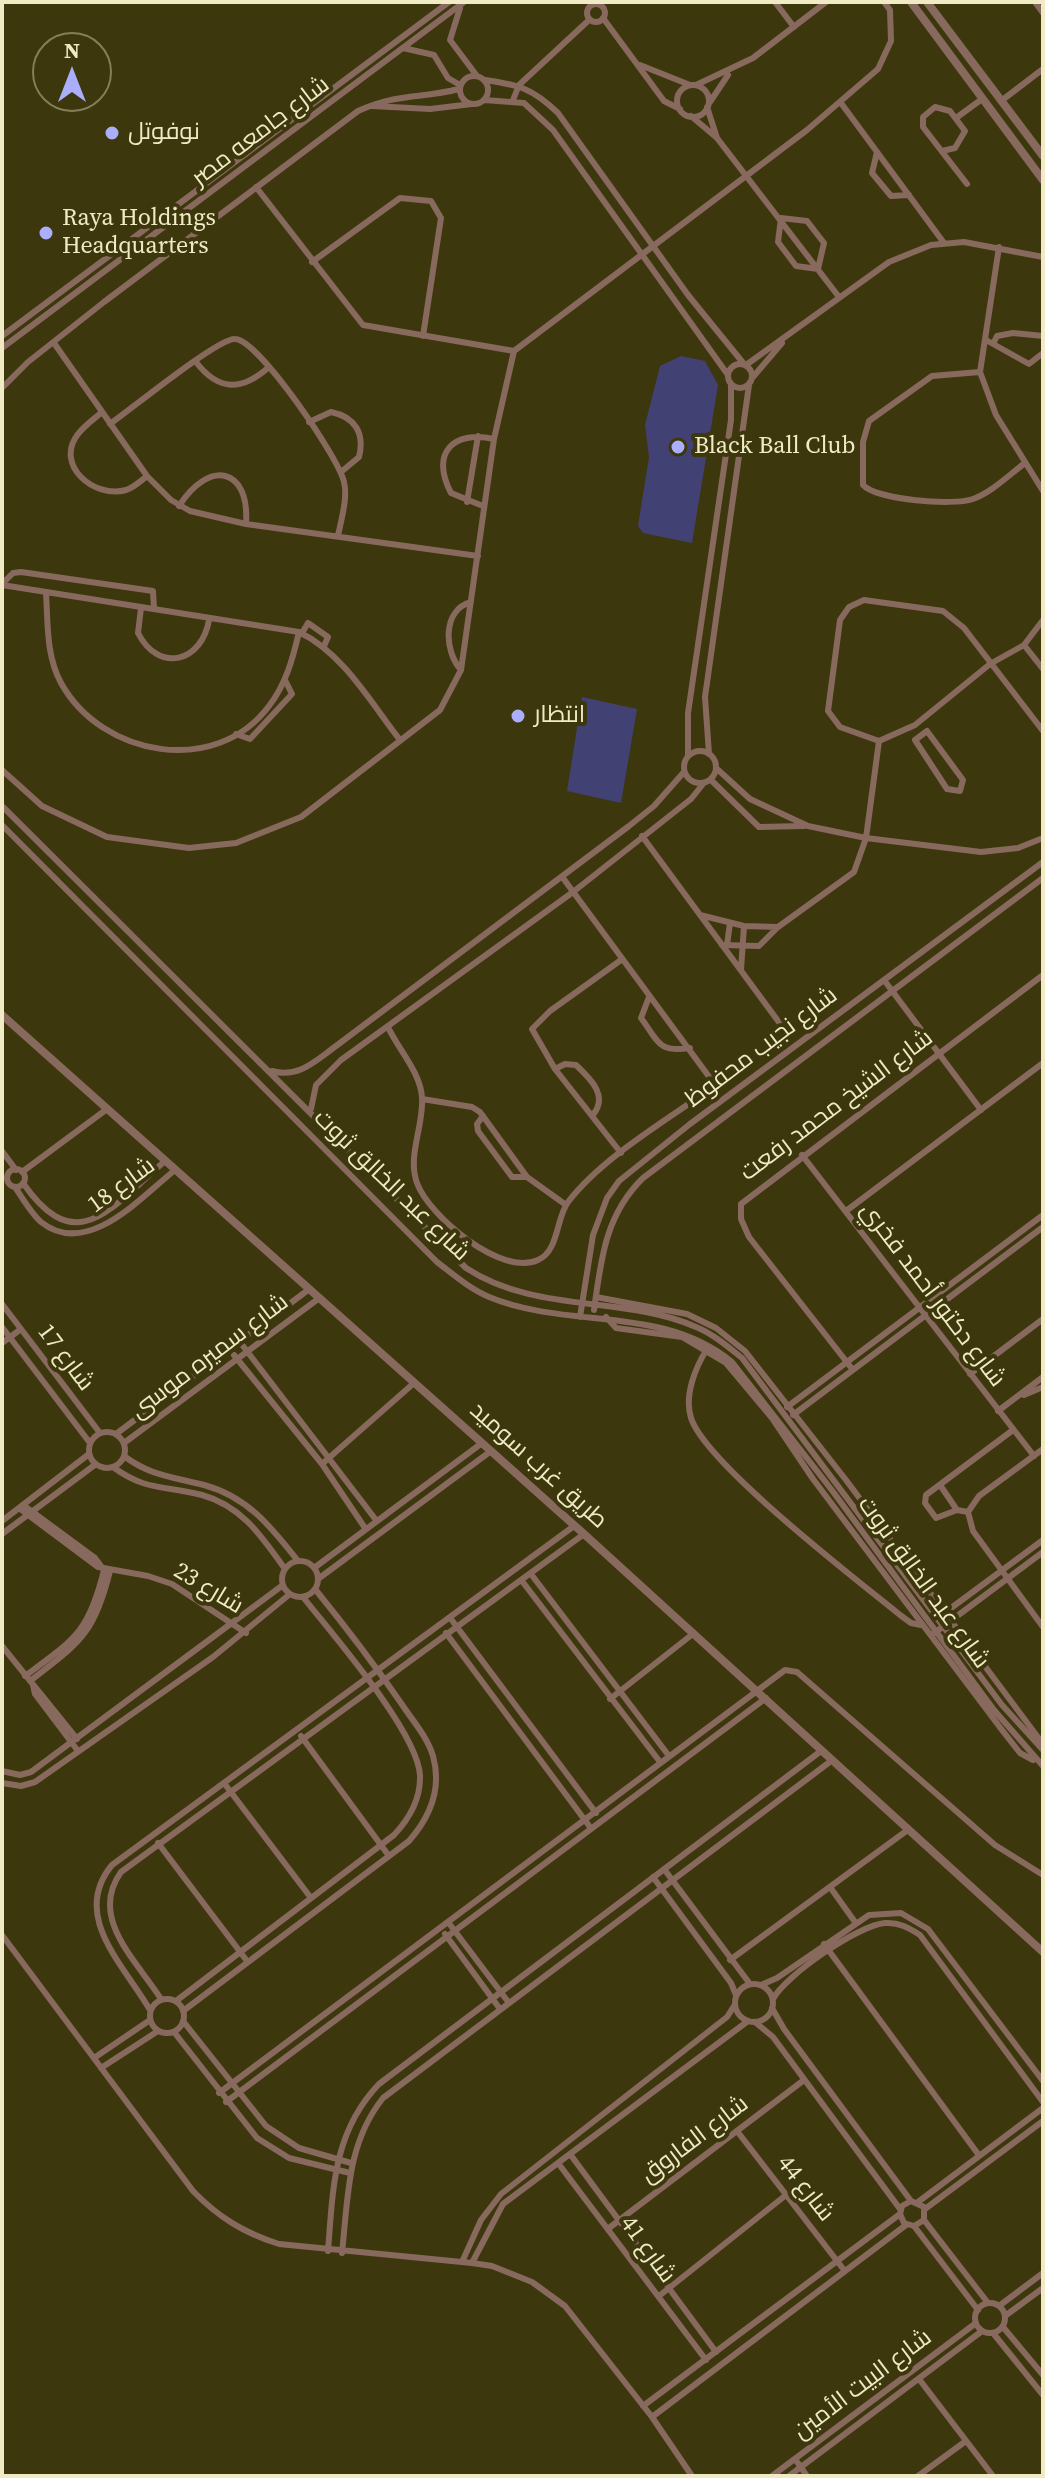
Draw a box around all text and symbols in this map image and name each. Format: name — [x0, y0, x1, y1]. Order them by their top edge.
north arrow — [32, 32, 112, 112]
text: N — [64, 35, 80, 65]
street label: شارع جامعه مصر — [186, 71, 336, 193]
place label: نوفوتل — [128, 119, 200, 147]
marker: نوفوتل — [103, 124, 121, 142]
place label: Raya Holdings Headquarters — [62, 205, 216, 261]
marker: Raya Holdings Headquarters — [37, 224, 55, 242]
place label: Black Ball Club — [694, 433, 855, 461]
marker: Black Ball Club — [669, 438, 687, 456]
place label: انتظار — [534, 702, 585, 730]
marker: انتظار — [509, 707, 527, 725]
street label: شارع نجيب محفوظ — [680, 982, 844, 1114]
street label: شارع الشيخ محمد رفعت — [735, 1024, 939, 1188]
street label: شارع عبد الخالق ثروت — [307, 1104, 475, 1268]
street label: شارع 18 — [83, 1152, 161, 1220]
street label: شارع دكتور أحمد فخري — [853, 1197, 1011, 1393]
street label: شارع سميره موسى — [125, 1288, 295, 1426]
street label: شارع 17 — [31, 1319, 99, 1397]
street label: طريق غرب سوميد — [463, 1397, 613, 1535]
street label: شارع عبد الخالق ثروت — [851, 1491, 995, 1675]
street label: شارع 23 — [168, 1557, 248, 1621]
street label: شارع الفاروق — [635, 2090, 755, 2190]
street label: شارع 44 — [770, 2150, 840, 2228]
street label: شارع 41 — [613, 2211, 681, 2289]
street label: شارع البيت الأمين — [788, 2324, 938, 2446]

